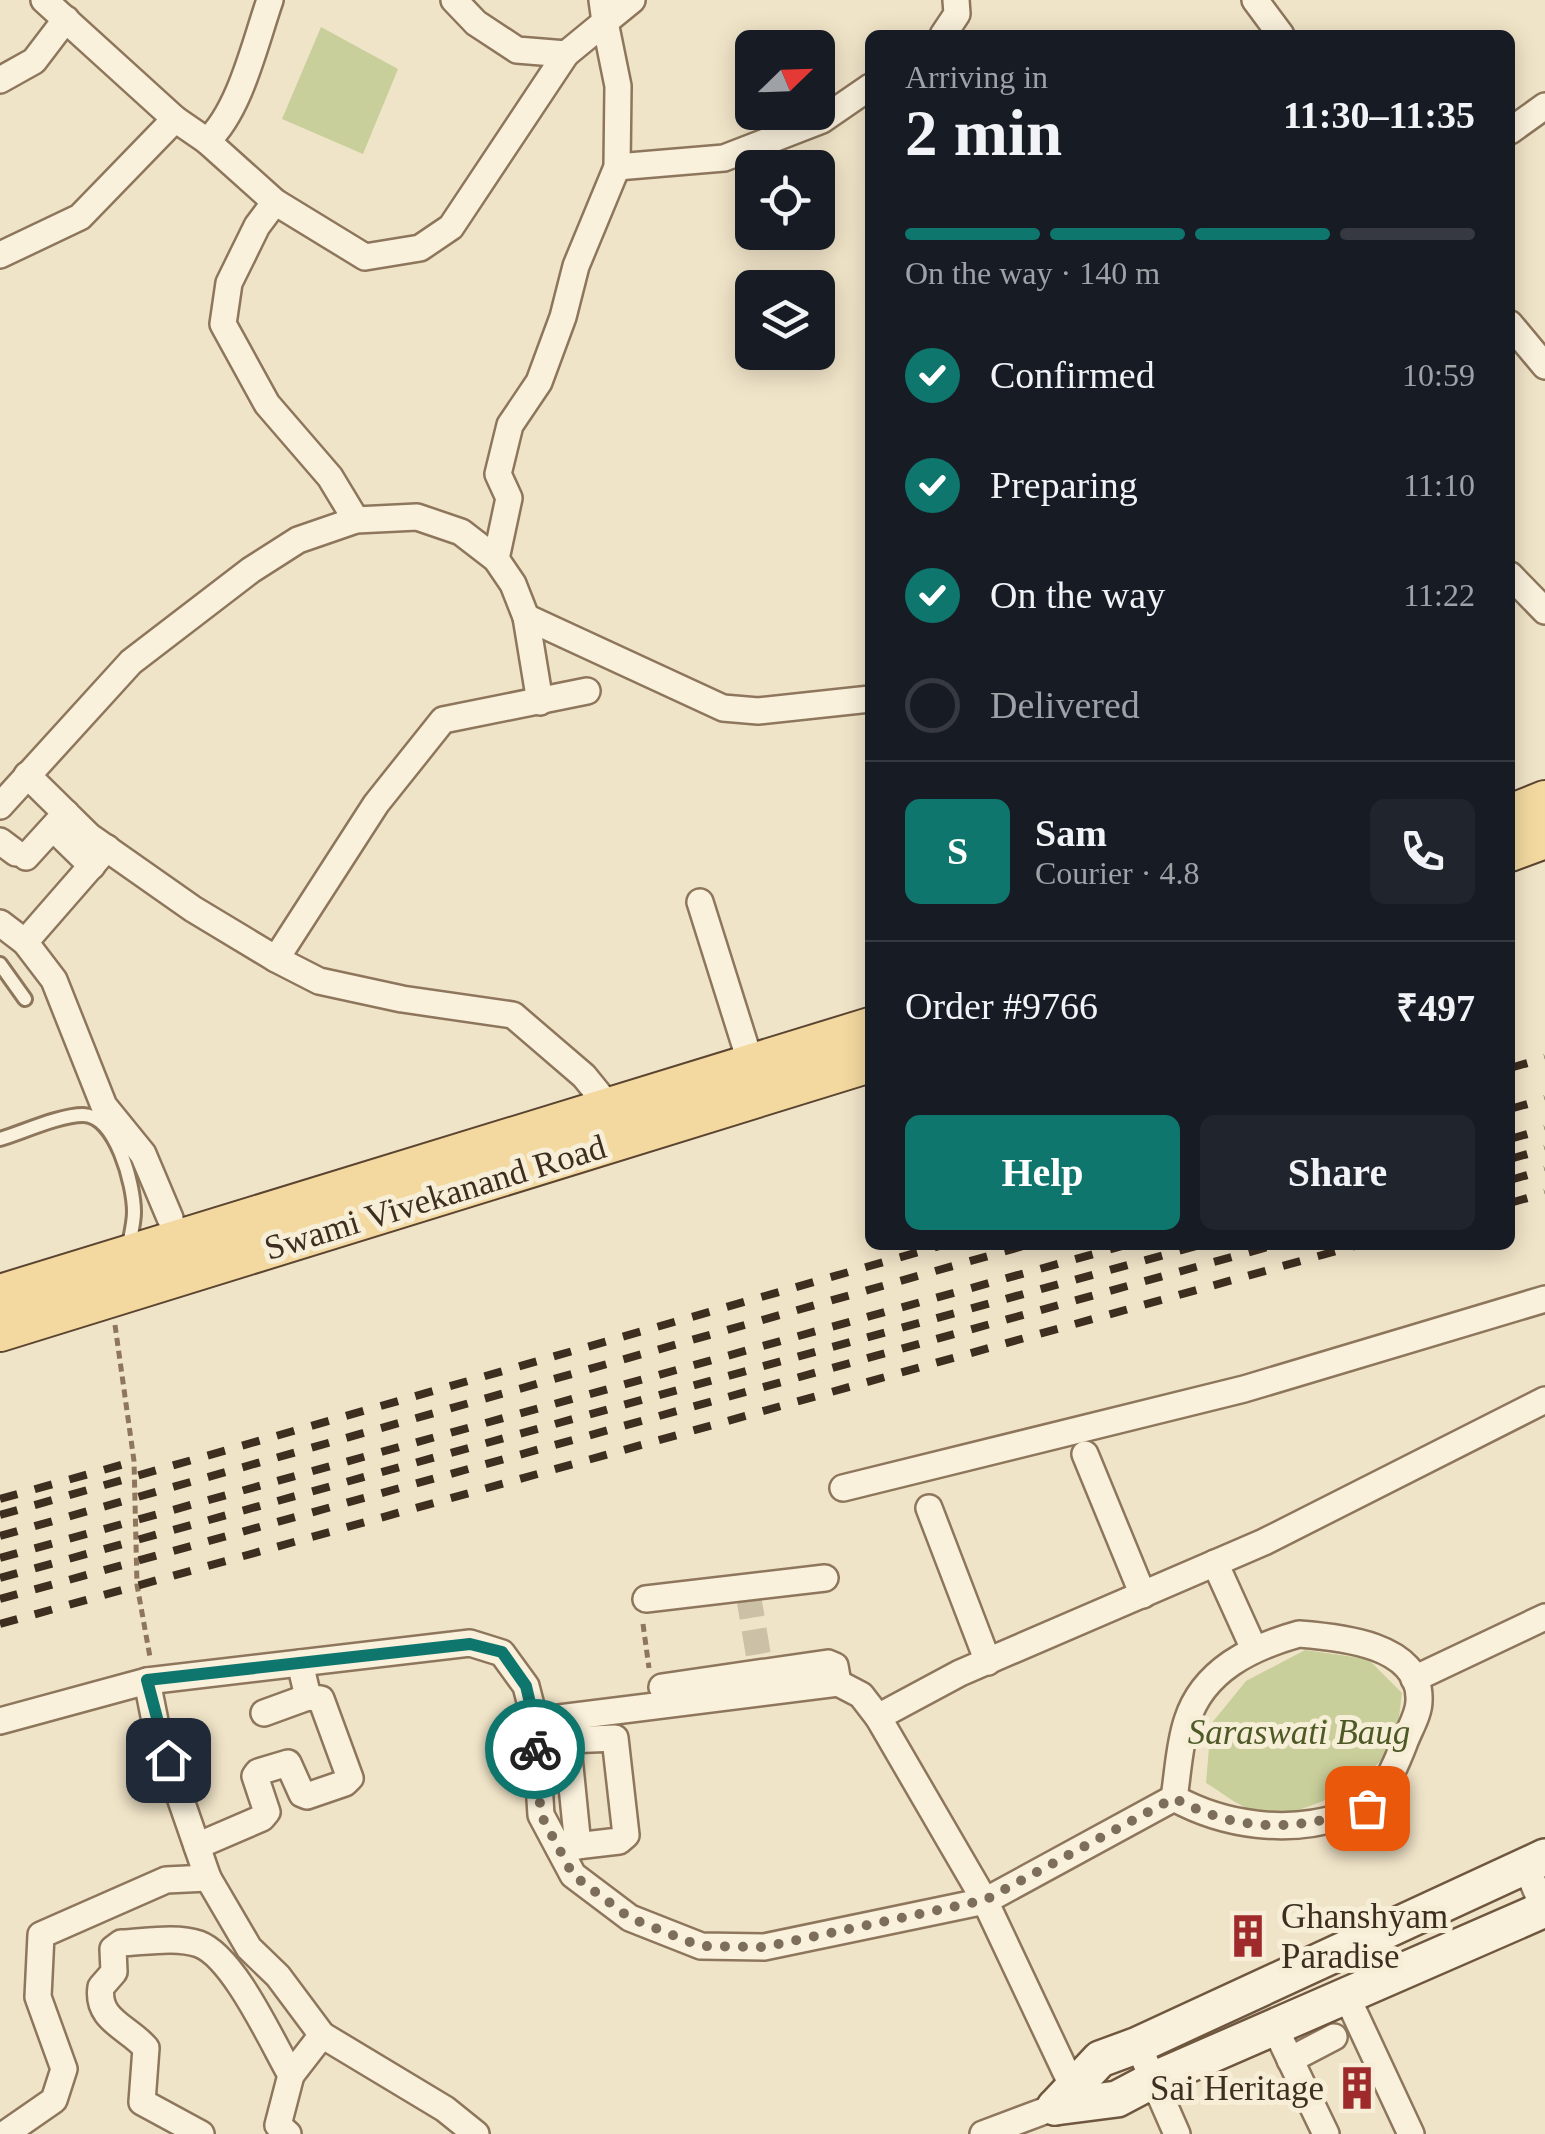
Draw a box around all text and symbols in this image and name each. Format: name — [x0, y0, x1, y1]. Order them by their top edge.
north arrow — [735, 30, 835, 130]
map controls — [735, 30, 835, 370]
text: Arriving in — [905, 59, 1048, 95]
text: 11:30–11:35 — [1283, 94, 1475, 136]
text: 2 min — [905, 97, 1062, 169]
button: locate — [735, 150, 835, 250]
text: On the way · 140 m — [905, 255, 1160, 291]
button: layers — [735, 270, 835, 370]
icon: check — [905, 348, 960, 403]
text: Confirmed — [990, 354, 1155, 396]
text: 10:59 — [1402, 357, 1475, 393]
icon: check — [905, 458, 960, 513]
text: Preparing — [990, 464, 1138, 506]
text: 11:10 — [1403, 467, 1475, 503]
icon: check — [905, 568, 960, 623]
text: On the way — [990, 574, 1165, 616]
text: 11:22 — [1403, 577, 1475, 613]
text: Delivered — [990, 684, 1140, 726]
button: phone — [1370, 799, 1475, 904]
text: Sam — [1035, 812, 1107, 854]
text: S — [947, 830, 968, 872]
text: Courier · 4.8 — [1035, 855, 1199, 891]
text: Order #9766 — [905, 985, 1098, 1027]
text: ₹497 — [1396, 987, 1475, 1029]
button: Help — [905, 1115, 1180, 1230]
button: Share — [1200, 1115, 1475, 1230]
street label: Swami Vivekanand Road — [260, 1127, 611, 1268]
courier — [485, 1699, 585, 1799]
park label: Saraswati Baug — [1188, 1713, 1410, 1752]
pin — [126, 1718, 211, 1803]
icon: bike — [508, 1722, 563, 1777]
icon: home — [141, 1733, 196, 1788]
pin — [1325, 1766, 1410, 1851]
icon: bag — [1340, 1781, 1395, 1836]
place label: Ghanshyam Paradise — [1281, 1897, 1448, 1976]
building icon: Ghanshyam Paradise — [1224, 1912, 1272, 1960]
building icon: Sai Heritage — [1333, 2064, 1381, 2112]
place label: Sai Heritage — [1150, 2069, 1324, 2108]

